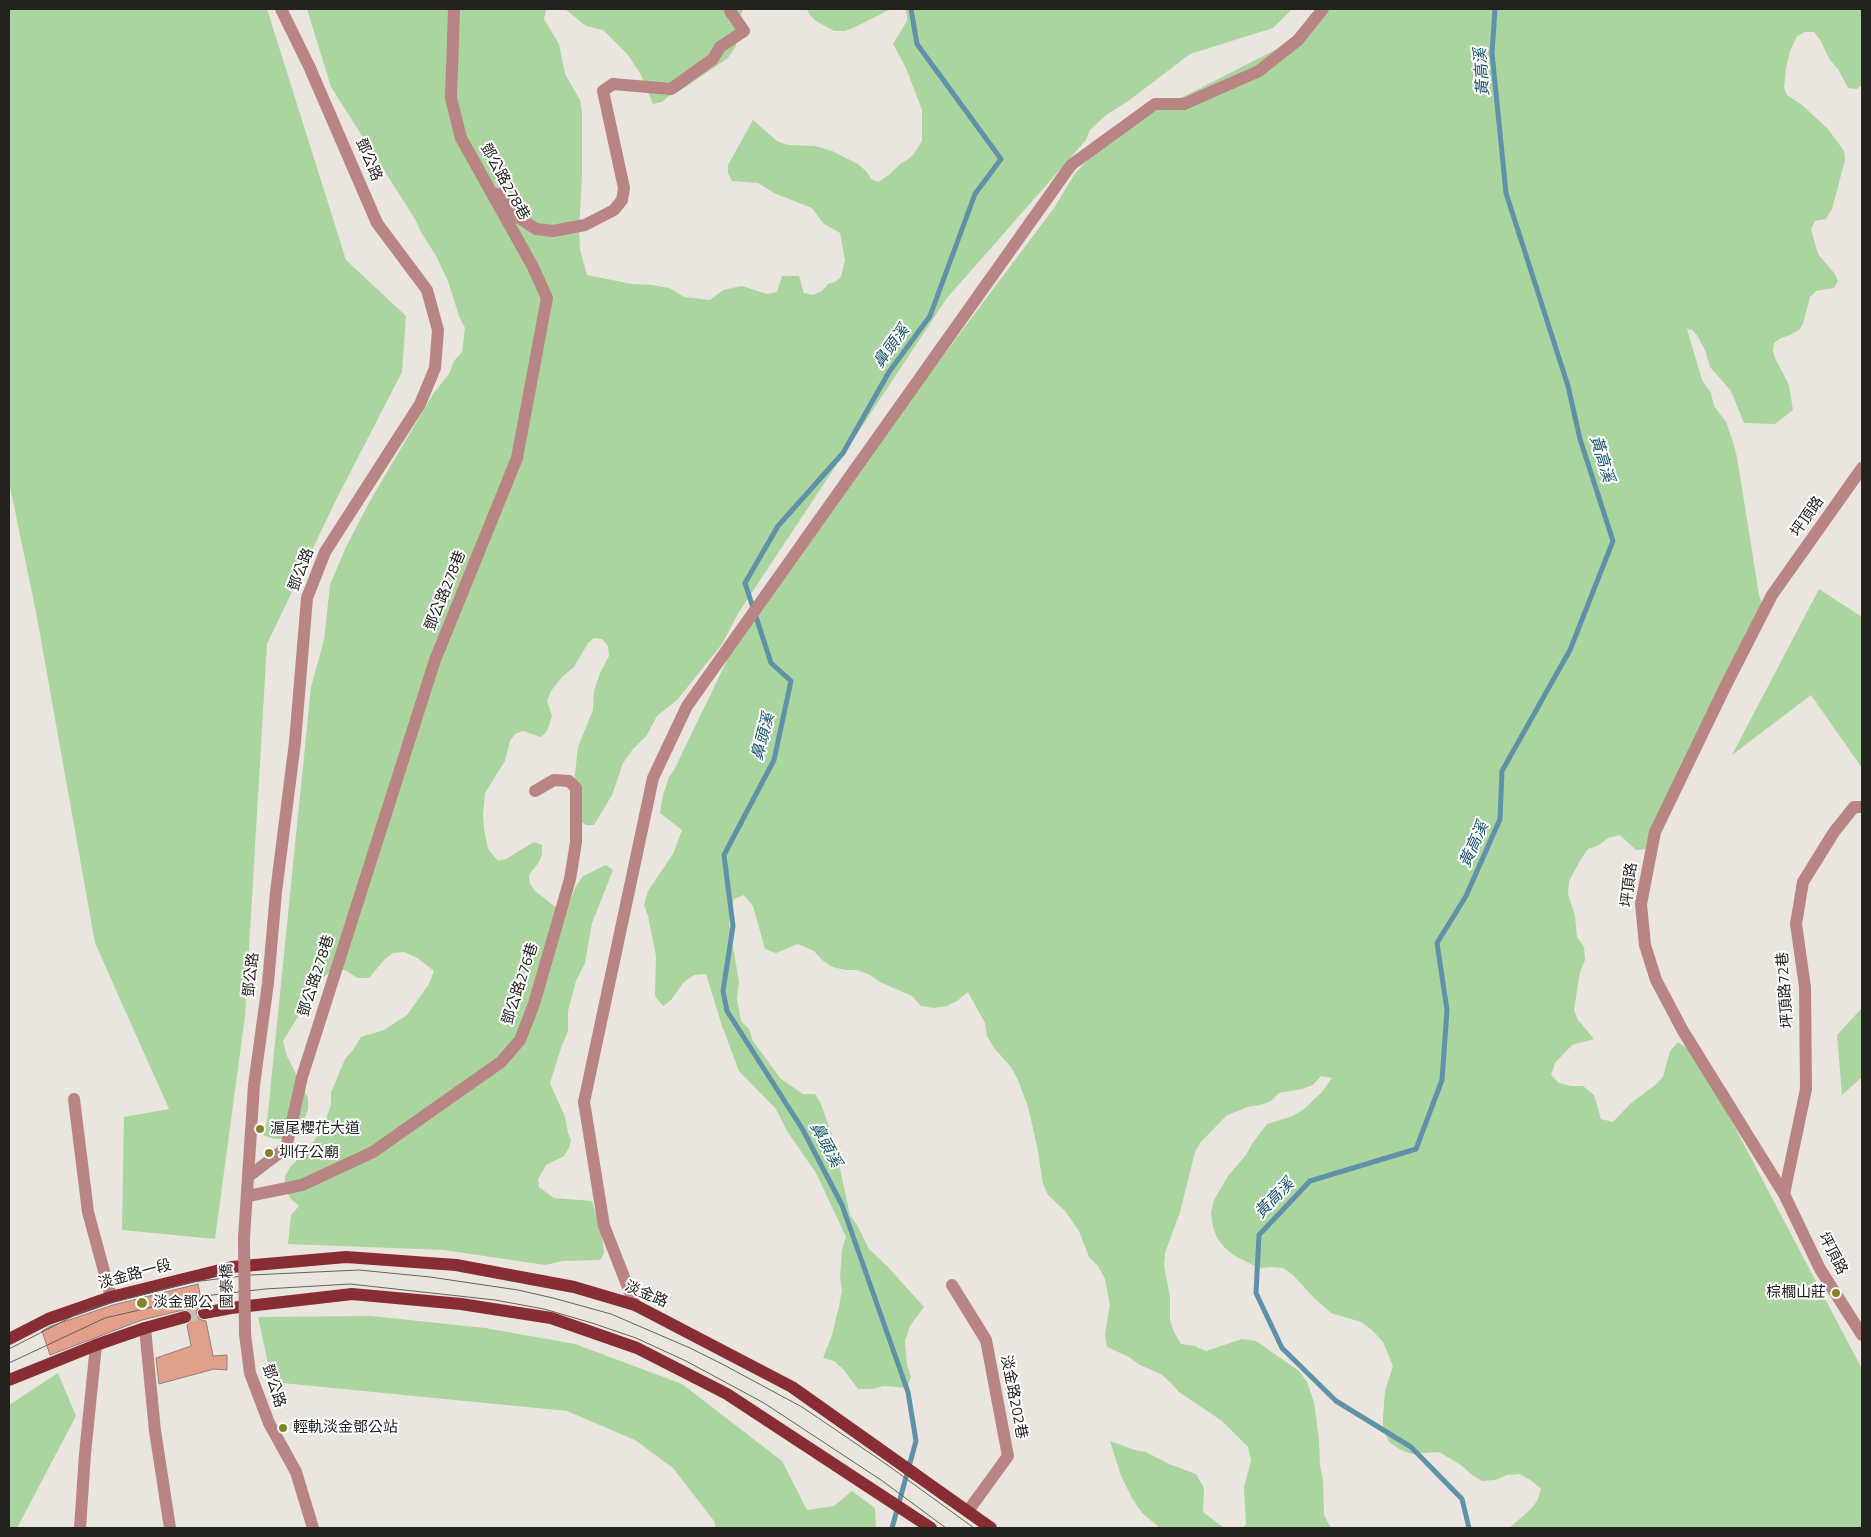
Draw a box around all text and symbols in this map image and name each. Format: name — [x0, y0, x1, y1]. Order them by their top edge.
water label: 黃高溪 — [1472, 47, 1494, 97]
street label: 鄧公路 — [351, 136, 385, 184]
street label: 鄧公路278巷 — [475, 140, 533, 224]
water label: 鼻頭溪 — [870, 322, 914, 372]
water label: 黃高溪 — [1585, 433, 1617, 485]
street label: 坪頂路 — [1788, 493, 1828, 541]
street label: 鄧公路 — [286, 546, 318, 594]
street label: 鄧公路278巷 — [422, 548, 470, 634]
water label: 鼻頭溪 — [749, 711, 779, 763]
water label: 黃高溪 — [1456, 819, 1494, 871]
street label: 坪頂路 — [1618, 862, 1642, 908]
street label: 鄧公路278巷 — [295, 933, 339, 1019]
street label: 鄧公路276巷 — [499, 941, 543, 1027]
street label: 坪頂路72巷 — [1774, 951, 1798, 1029]
street label: 鄧公路 — [241, 952, 263, 998]
water label: 鼻頭溪 — [805, 1119, 845, 1171]
place label: 滬尾櫻花大道 — [270, 1120, 360, 1138]
marker: 滬尾櫻花大道 — [254, 1123, 266, 1135]
place label: 圳仔公廟 — [279, 1144, 339, 1162]
marker: 圳仔公廟 — [263, 1147, 275, 1159]
water label: 黃高溪 — [1251, 1175, 1299, 1223]
street label: 坪頂路 — [1813, 1230, 1851, 1278]
street label: 淡金路一段 — [96, 1257, 174, 1293]
street label: 國泰橋 — [219, 1263, 237, 1309]
street label: 淡金路 — [622, 1278, 670, 1312]
place label: 棕櫚山莊 — [1766, 1284, 1826, 1302]
marker: 棕櫚山莊 — [1830, 1287, 1842, 1299]
place label: 淡金鄧公 — [153, 1294, 213, 1312]
marker: 淡金鄧公 — [135, 1296, 149, 1310]
street label: 淡金路202巷 — [996, 1353, 1030, 1441]
street label: 鄧公路 — [257, 1362, 289, 1410]
place label: 輕軌淡金鄧公站 — [293, 1419, 398, 1437]
marker: 輕軌淡金鄧公站 — [277, 1422, 289, 1434]

